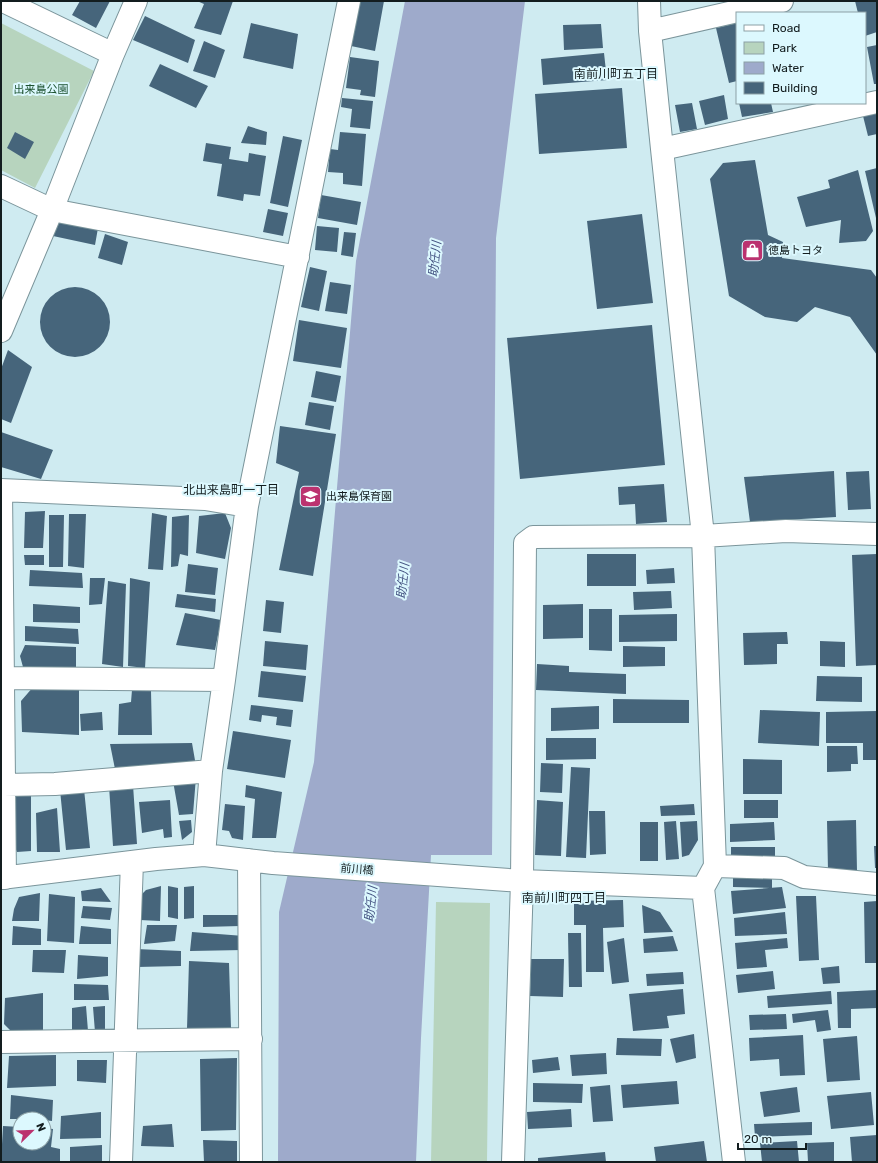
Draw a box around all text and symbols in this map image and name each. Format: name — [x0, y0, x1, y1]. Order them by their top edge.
legend — [736, 12, 866, 104]
text: Road — [772, 21, 800, 35]
text: Park — [772, 41, 798, 55]
text: Water — [772, 61, 804, 75]
district label: 南前川町五丁目 — [574, 67, 658, 81]
text: Building — [772, 81, 818, 95]
park label: 出来島公園 — [14, 83, 69, 96]
shop icon: 徳島トヨタ — [739, 237, 765, 263]
water label: 助任川 — [426, 238, 444, 278]
place label: 徳島トヨタ — [768, 244, 823, 257]
district label: 北出来島町一丁目 — [183, 483, 279, 497]
school or university icon: 出来島保育園 — [297, 483, 323, 509]
place label: 出来島保育園 — [326, 490, 392, 503]
water label: 助任川 — [394, 560, 412, 600]
street label: 前川橋 — [340, 862, 374, 877]
water label: 助任川 — [362, 883, 380, 923]
district label: 南前川町四丁目 — [522, 891, 606, 905]
north arrow — [12, 1111, 52, 1151]
text: N — [33, 1121, 48, 1134]
scale bar — [738, 1125, 806, 1151]
text: 20 m — [744, 1132, 772, 1146]

